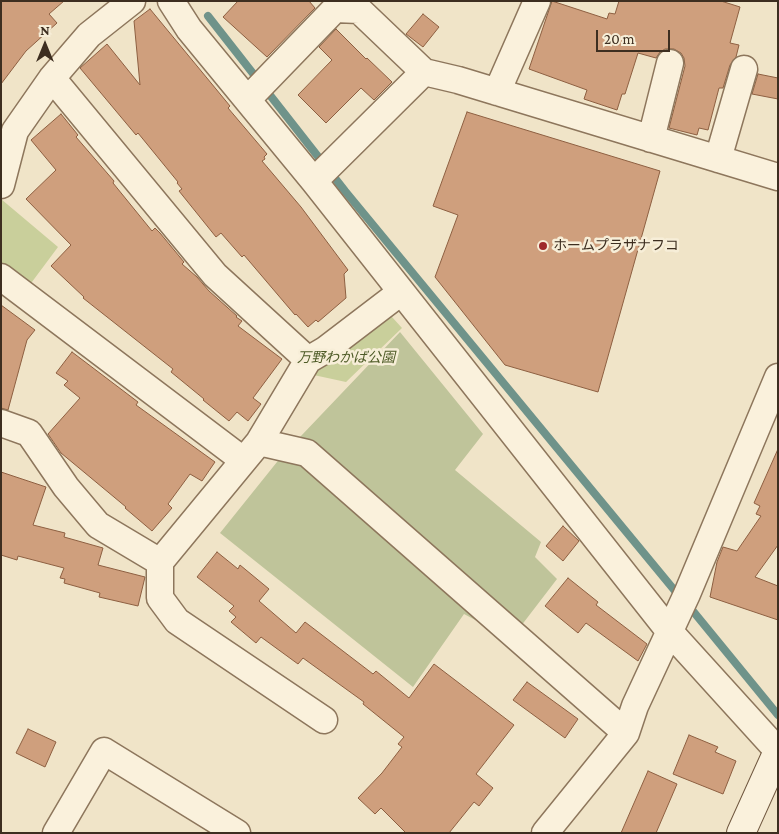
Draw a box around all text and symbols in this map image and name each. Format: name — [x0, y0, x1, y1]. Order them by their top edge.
north arrow — [20, 20, 70, 70]
scale bar — [599, 20, 673, 52]
text: N — [40, 22, 50, 38]
text: 20 m — [604, 31, 635, 47]
place label: ホームプラザナフコ — [553, 238, 679, 254]
marker: ホームプラザナフコ — [537, 240, 549, 252]
park label: 万野わかば公園 — [297, 350, 395, 366]

